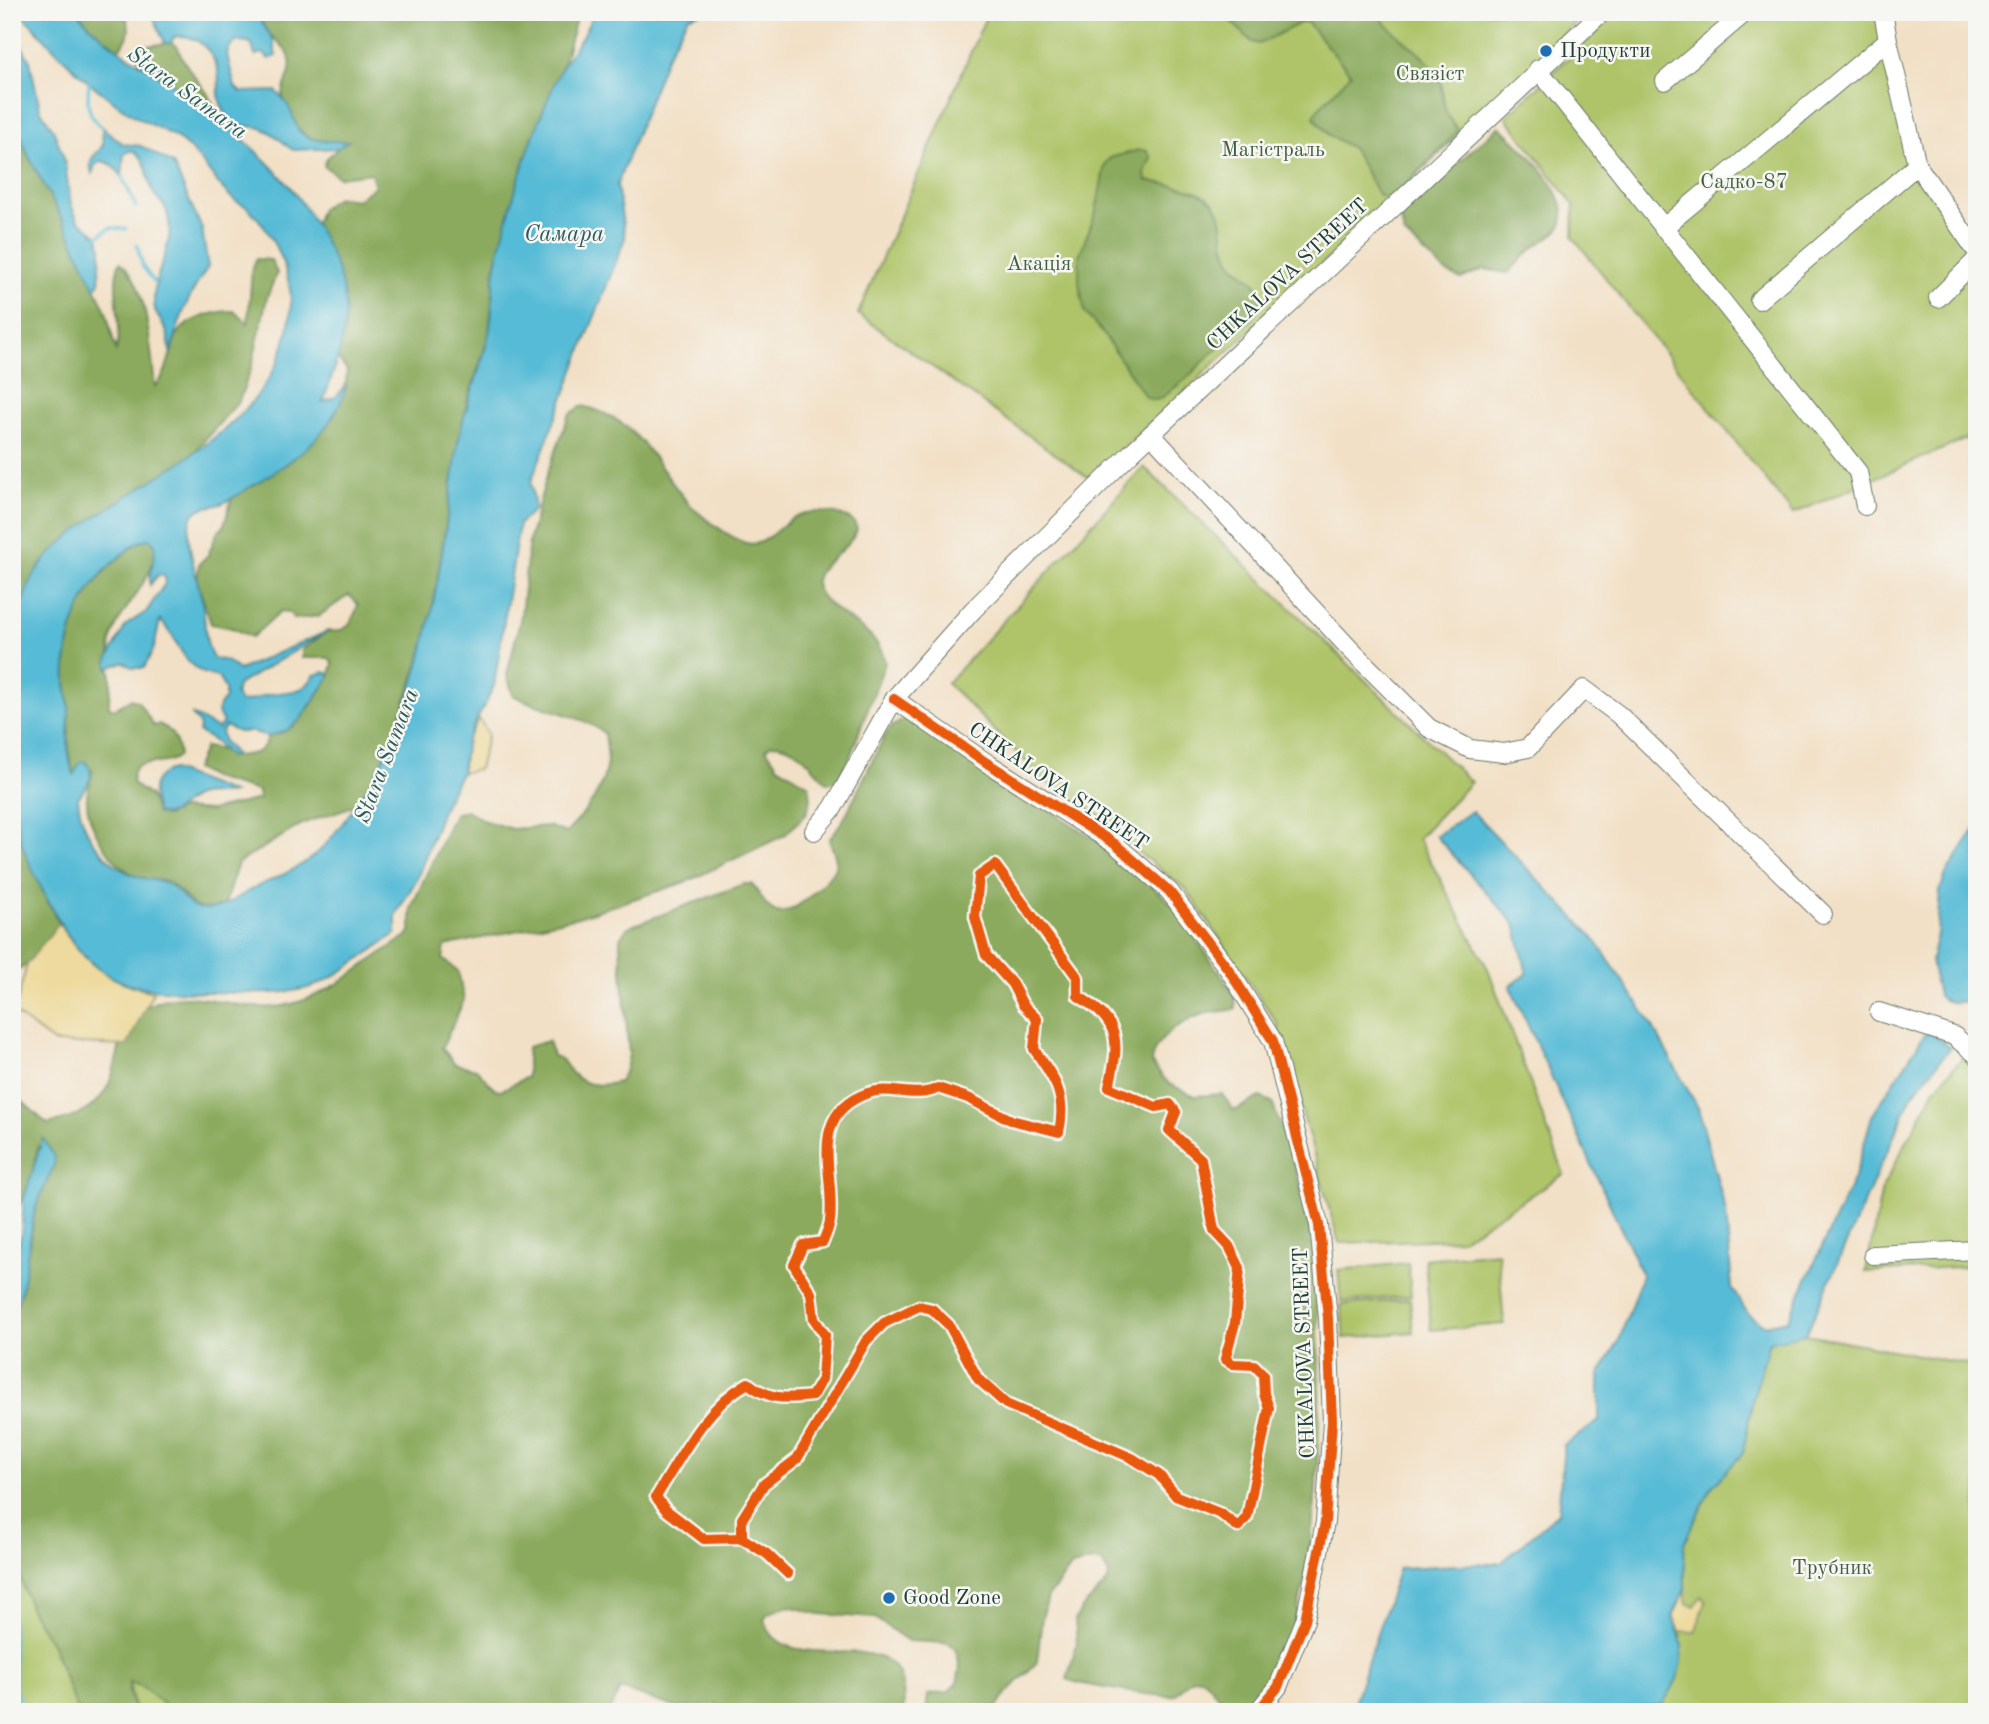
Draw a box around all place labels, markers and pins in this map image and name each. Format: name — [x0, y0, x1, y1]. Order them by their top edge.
place label: Продукти — [1560, 41, 1650, 62]
marker: Продукти — [1538, 43, 1554, 59]
place label: Good Zone — [903, 1588, 1001, 1609]
marker: Good Zone — [881, 1590, 897, 1606]

